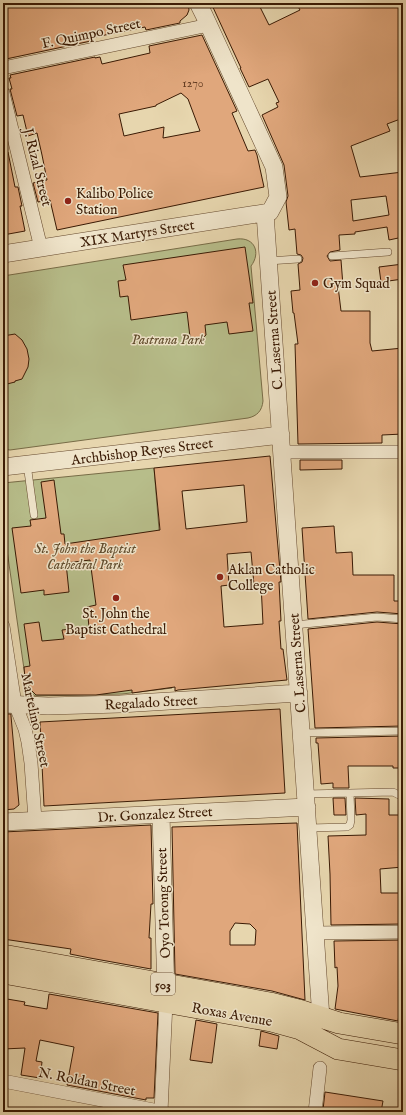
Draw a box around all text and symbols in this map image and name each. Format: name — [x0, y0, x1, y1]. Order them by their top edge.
street label: F. Quimpo Street — [40, 15, 142, 53]
house number: 1270 — [182, 76, 204, 91]
street label: J. Rizal Street — [18, 124, 55, 208]
place label: Kalibo Police Station — [76, 185, 154, 219]
marker: Kalibo Police Station — [63, 196, 73, 206]
street label: XIX Martyrs Street — [79, 216, 196, 252]
place label: Gym Squad — [323, 275, 390, 293]
marker: Gym Squad — [310, 278, 320, 288]
street label: C. Laserna Street — [263, 289, 287, 390]
park label: Pastrana Park — [131, 331, 205, 349]
street label: Archbishop Reyes Street — [69, 434, 214, 470]
park label: St. John the Baptist Cathedral Park — [34, 540, 136, 574]
place label: Aklan Catholic College — [227, 561, 315, 595]
marker: Aklan Catholic College — [215, 572, 225, 582]
marker: St. John the Baptist Cathedral — [111, 593, 121, 603]
place label: St. John the Baptist Cathedral — [65, 605, 167, 639]
street label: C. Laserna Street — [286, 612, 310, 713]
street label: Martelino Street — [16, 671, 54, 769]
street label: Regalado Street — [104, 692, 198, 714]
street label: Dr. Gonzalez Street — [97, 803, 213, 827]
street label: Oyo Torong Street — [153, 847, 175, 959]
road number: 503 — [151, 973, 175, 995]
street label: Roxas Avenue — [190, 999, 274, 1031]
street label: N. Roldan Street — [37, 1064, 137, 1100]

